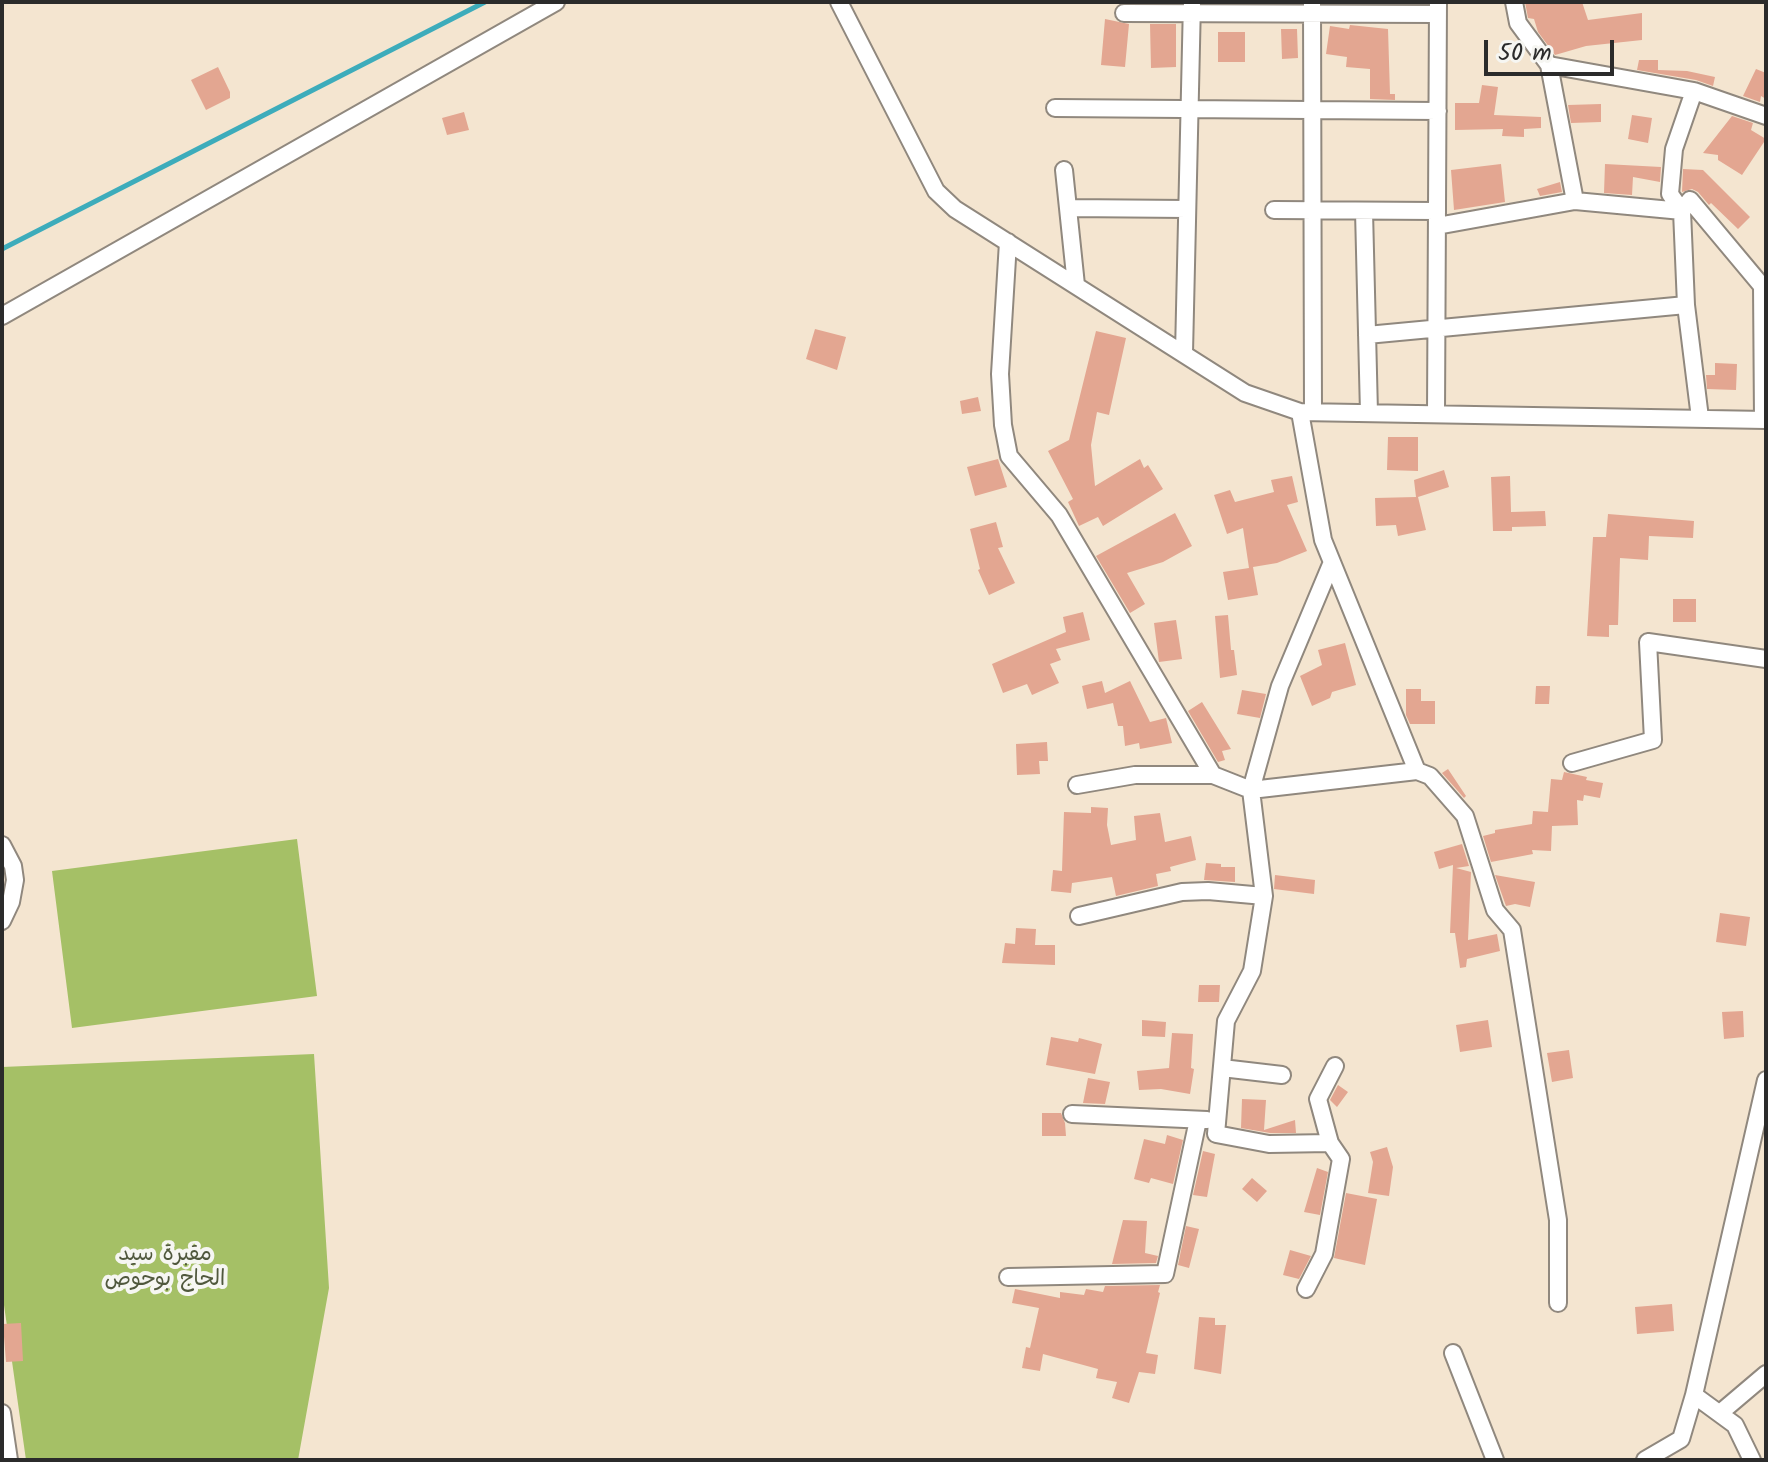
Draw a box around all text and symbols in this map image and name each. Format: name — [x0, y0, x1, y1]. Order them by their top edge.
scale bar — [1488, 24, 1618, 74]
text: 50 m — [1498, 34, 1552, 73]
park label: مقبرة سيد الحاج بوحوص — [104, 1243, 226, 1294]

